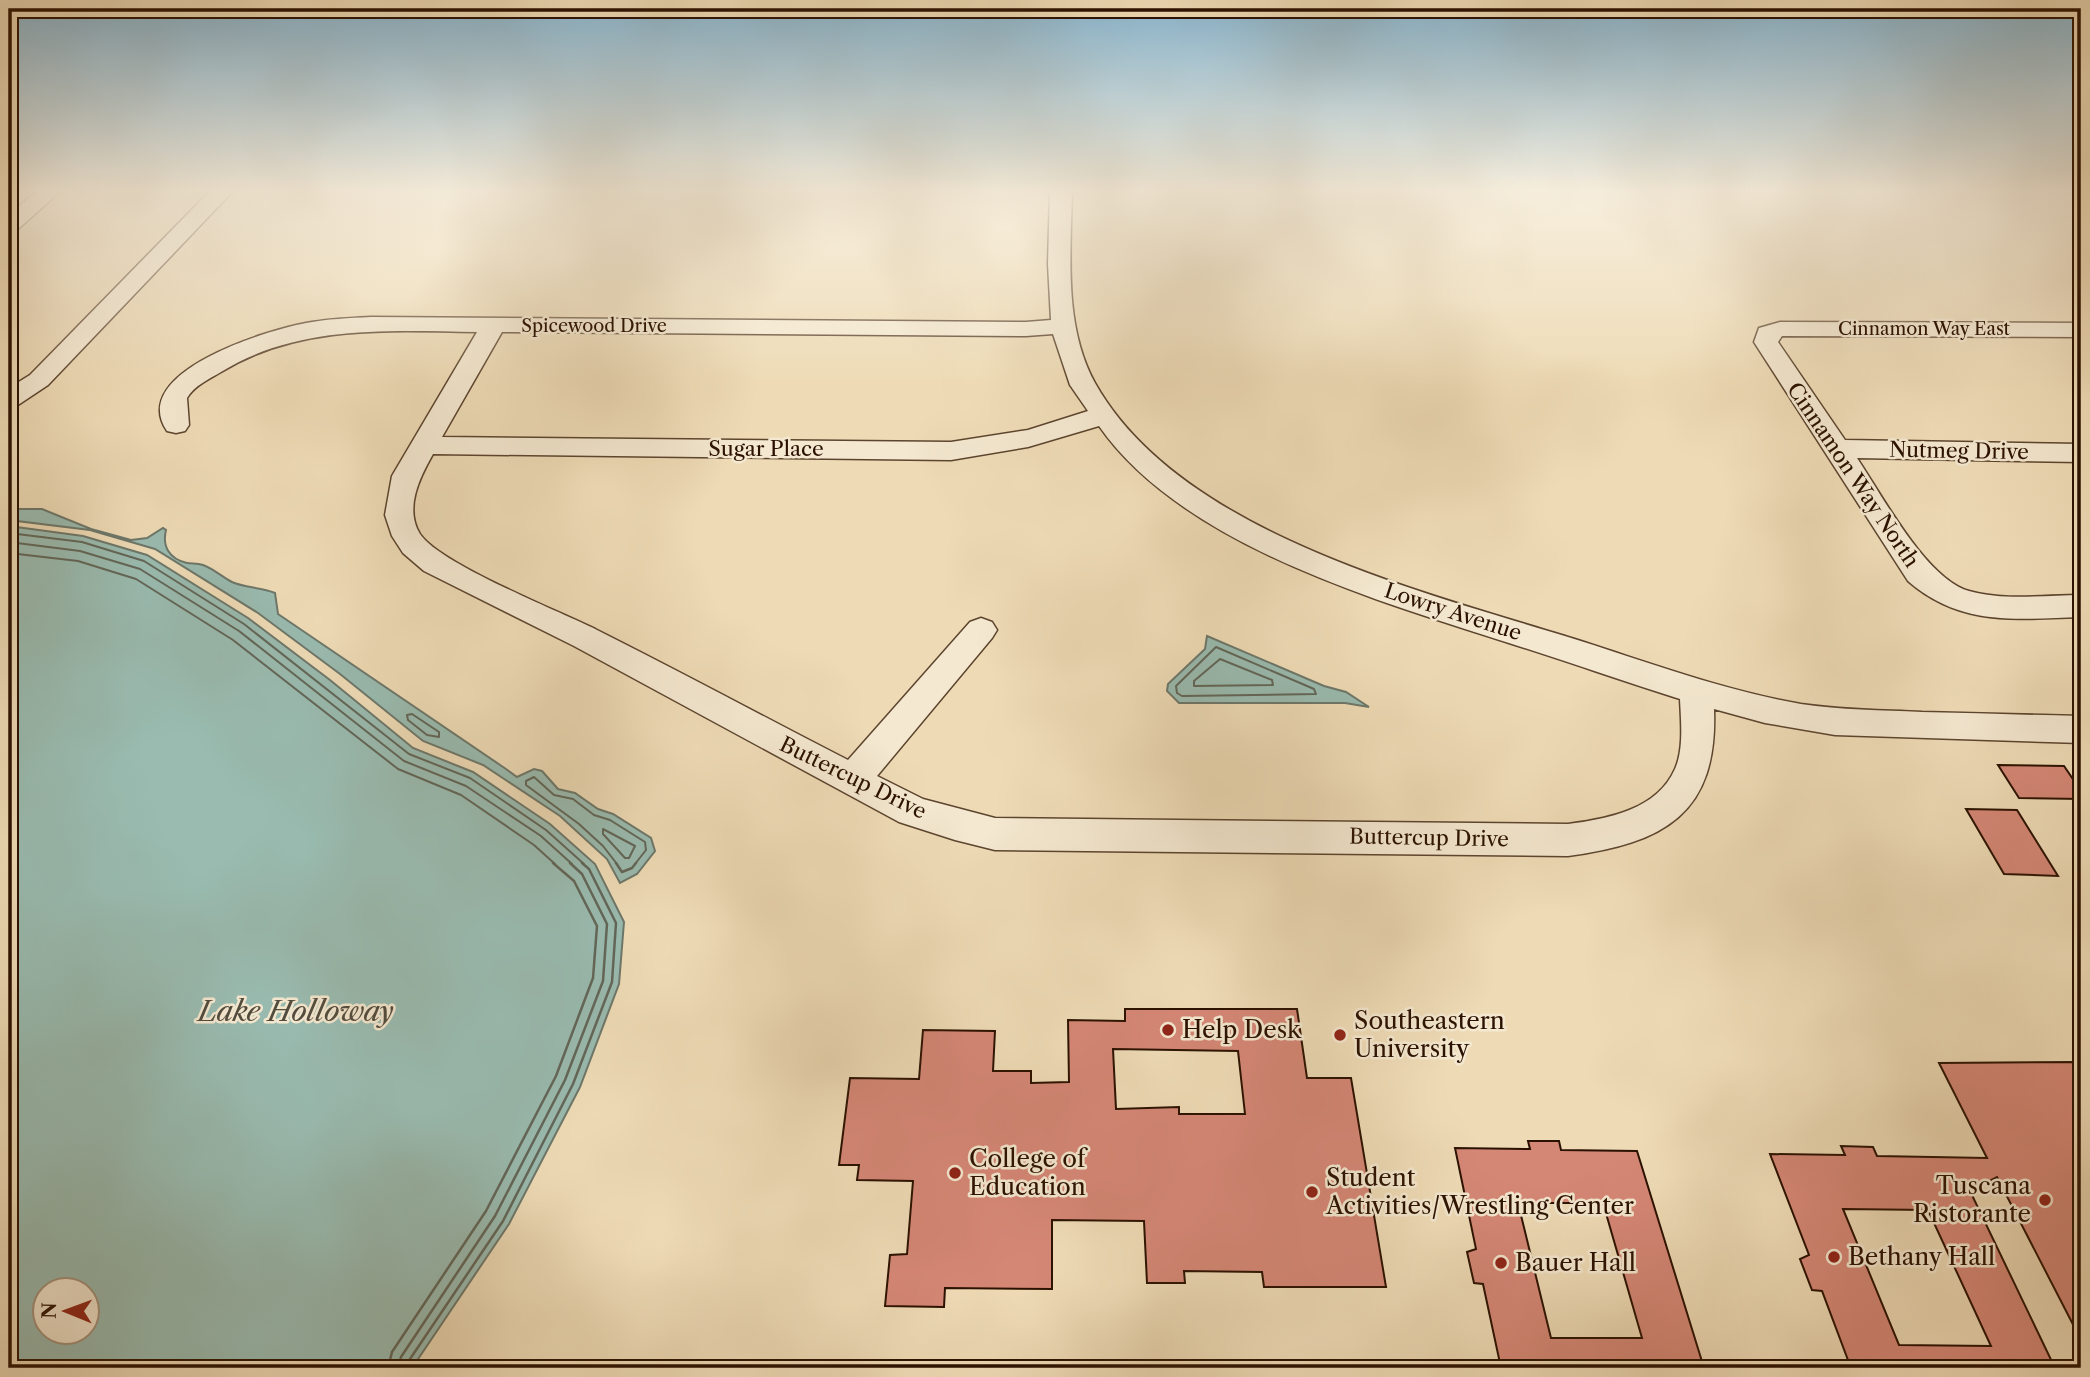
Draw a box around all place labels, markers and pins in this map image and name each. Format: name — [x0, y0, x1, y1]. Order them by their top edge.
place label: Southeastern University — [1354, 1006, 1505, 1063]
place label: Help Desk — [1182, 1015, 1302, 1044]
marker: Help Desk — [1160, 1022, 1176, 1038]
marker: Southeastern University — [1332, 1027, 1348, 1043]
place label: College of Education — [969, 1144, 1088, 1201]
place label: Student Activities/Wrestling Center — [1325, 1163, 1634, 1220]
marker: College of Education — [947, 1165, 963, 1181]
place label: Tuscana Ristorante — [1913, 1171, 2031, 1228]
marker: Student Activities/Wrestling Center — [1304, 1184, 1320, 1200]
marker: Tuscana Ristorante — [2037, 1192, 2053, 1208]
place label: Bethany Hall — [1848, 1242, 1995, 1271]
place label: Bauer Hall — [1515, 1248, 1636, 1277]
marker: Bethany Hall — [1826, 1249, 1842, 1265]
marker: Bauer Hall — [1493, 1255, 1509, 1271]

